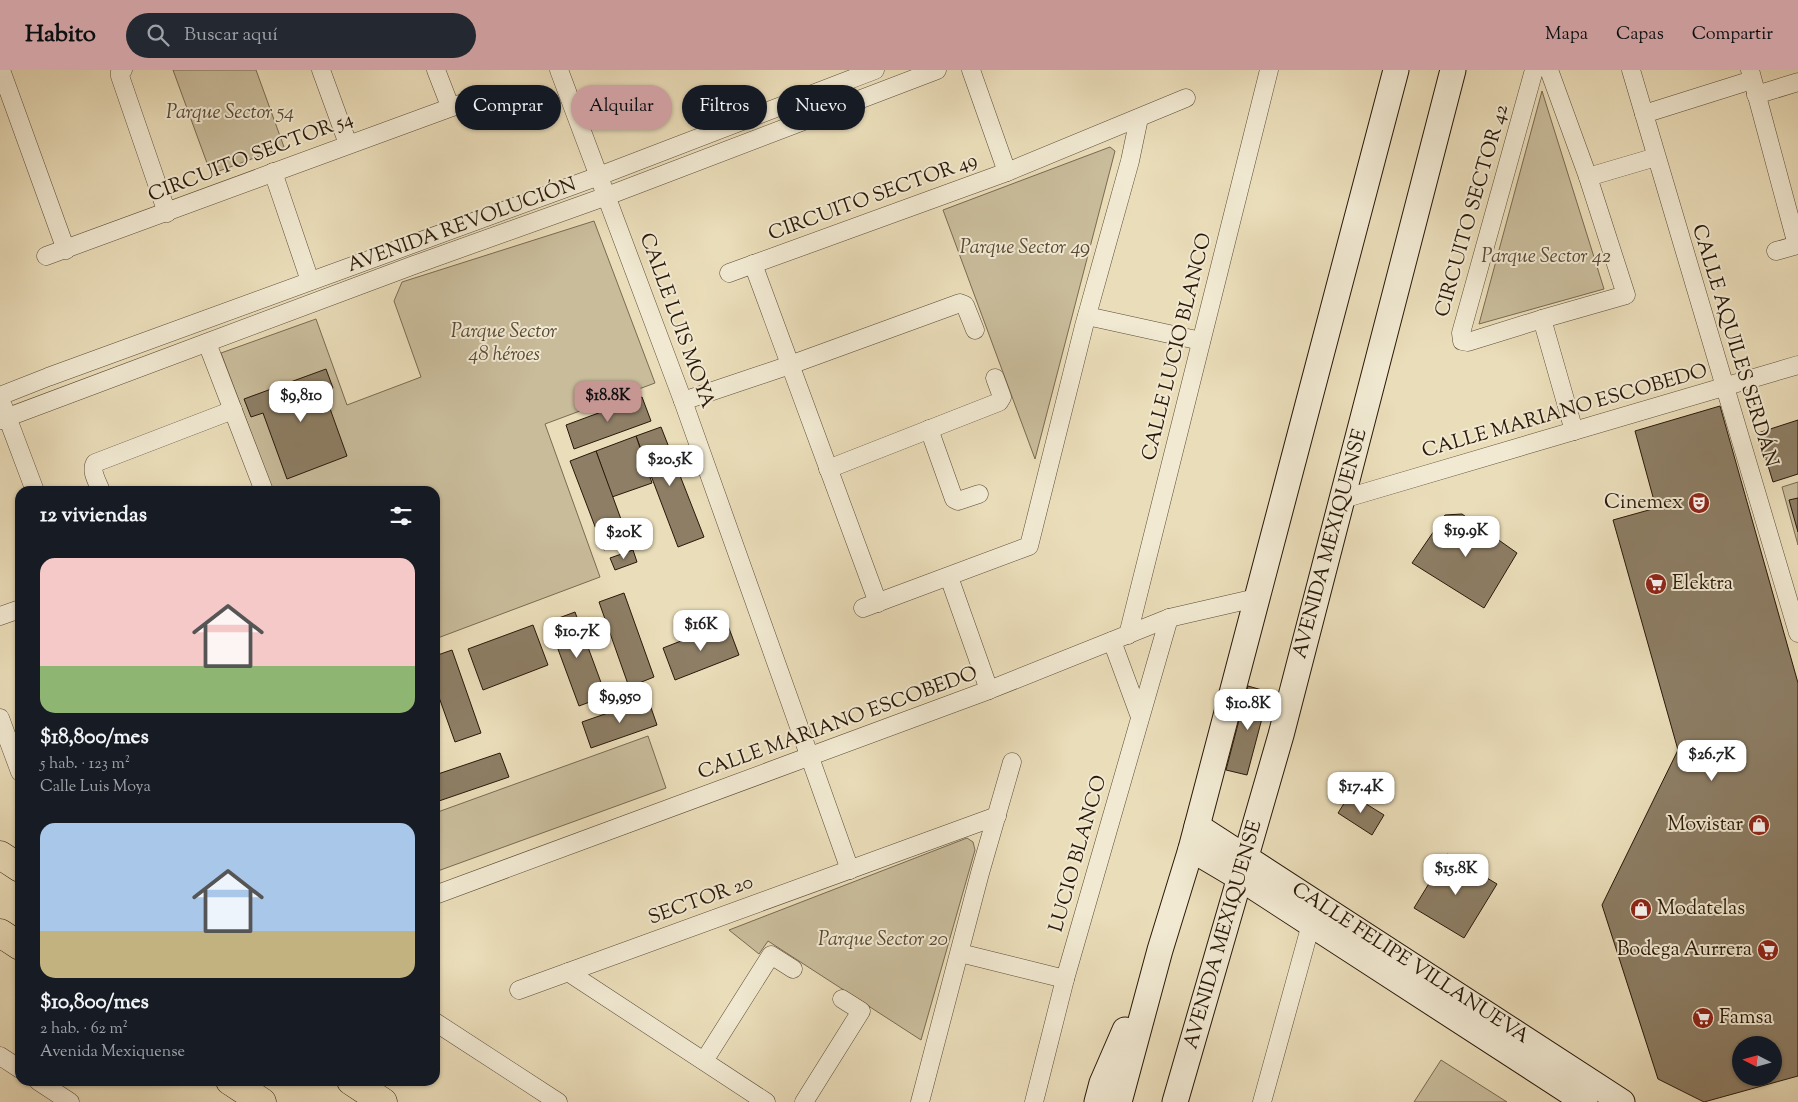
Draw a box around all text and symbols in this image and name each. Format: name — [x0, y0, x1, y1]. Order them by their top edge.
search box — [126, 13, 476, 58]
text: Habito — [25, 18, 96, 52]
icon: search — [144, 21, 172, 49]
text: Buscar aquí — [184, 22, 278, 49]
text: Mapa — [1545, 22, 1588, 48]
text: Capas — [1616, 22, 1664, 48]
text: Compartir — [1692, 22, 1773, 48]
chip: Comprar — [455, 85, 561, 130]
chip: Alquilar — [571, 85, 672, 130]
chip: Filtros — [682, 85, 767, 130]
chip: Nuevo — [777, 85, 865, 130]
park label: Parque Sector 54 — [166, 99, 294, 128]
street label: CIRCUITO SECTOR 42 — [1429, 101, 1517, 321]
street label: CIRCUITO SECTOR 54 — [144, 105, 358, 211]
street label: CIRCUITO SECTOR 49 — [764, 147, 982, 249]
street label: AVENIDA REVOLUCIÓN — [343, 170, 581, 281]
street label: CALLE AQUILES SERDÁN — [1683, 221, 1786, 471]
street label: CALLE LUIS MOYA — [631, 229, 721, 413]
street label: CALLE LUCIO BLANCO — [1136, 230, 1220, 464]
park label: Parque Sector 49 — [960, 234, 1090, 263]
park label: Parque Sector 42 — [1481, 243, 1611, 272]
park label: Parque Sector 48 héroes — [451, 318, 557, 370]
street label: CALLE MARIANO ESCOBEDO — [1419, 357, 1711, 467]
pin: $9,810 — [260, 380, 342, 423]
pin: $18.8K — [567, 380, 649, 423]
text: $9,810 — [280, 385, 322, 408]
text: $18.8K — [585, 385, 631, 408]
street label: AVENIDA MEXIQUENSE — [1286, 426, 1376, 662]
pin: $20.5K — [629, 444, 711, 487]
text: $20.5K — [647, 449, 693, 472]
place label: Cinemex — [1604, 489, 1683, 518]
theatre icon: Cinemex — [1687, 491, 1711, 515]
text: 12 viviendas — [40, 501, 147, 531]
icon: filters — [387, 502, 415, 530]
pin: $19.9K — [1425, 516, 1507, 558]
pin: $20K — [594, 518, 654, 560]
text: $19.9K — [1444, 520, 1488, 543]
text: $20K — [606, 522, 642, 545]
place label: Elektra — [1672, 570, 1733, 599]
supermarket icon: Elektra — [1644, 572, 1668, 596]
icon: home — [183, 591, 273, 681]
pin: $16K — [671, 610, 731, 652]
text: $16K — [684, 614, 718, 637]
pin: $10.7K — [536, 616, 618, 659]
text: $10.7K — [554, 621, 600, 644]
street label: CALLE MARIANO ESCOBEDO — [694, 660, 982, 788]
pin: $9,950 — [579, 682, 661, 724]
text: $9,950 — [599, 686, 641, 709]
pin: $10.8K — [1207, 688, 1289, 731]
text: $10.8K — [1225, 693, 1271, 716]
text: $18,800/mes — [40, 723, 149, 753]
pin: $26.7K — [1671, 740, 1753, 782]
text: $26.7K — [1688, 744, 1736, 767]
text: 5 hab. · 123 m² — [40, 753, 130, 776]
street label: LUCIO BLANCO — [1043, 772, 1115, 936]
pin: $17.4K — [1320, 772, 1402, 814]
text: Calle Luis Moya — [40, 776, 151, 799]
text: $17.4K — [1339, 776, 1383, 799]
place label: Movistar — [1667, 811, 1743, 840]
shop icon: Movistar — [1747, 813, 1771, 837]
street label: AVENIDA MEXIQUENSE — [1177, 817, 1271, 1053]
pin: $15.8K — [1415, 854, 1497, 896]
icon: home — [183, 856, 273, 946]
text: $15.8K — [1434, 858, 1478, 881]
street label: SECTOR 20 — [644, 869, 758, 933]
street label: CALLE FELIPE VILLANUEVA — [1285, 876, 1535, 1052]
place label: Modatelas — [1657, 895, 1745, 924]
shop icon: Modatelas — [1629, 897, 1653, 921]
park label: Parque Sector 20 — [818, 926, 948, 955]
place label: Bodega Aurrera — [1617, 936, 1752, 965]
supermarket icon: Bodega Aurrera — [1756, 938, 1780, 962]
text: $10,800/mes — [40, 988, 149, 1018]
place label: Famsa — [1719, 1004, 1773, 1033]
supermarket icon: Famsa — [1691, 1006, 1715, 1030]
text: 2 hab. · 62 m² — [40, 1018, 128, 1041]
north arrow — [1732, 1036, 1782, 1086]
map controls — [1732, 1036, 1782, 1086]
text: Avenida Mexiquense — [40, 1041, 185, 1064]

